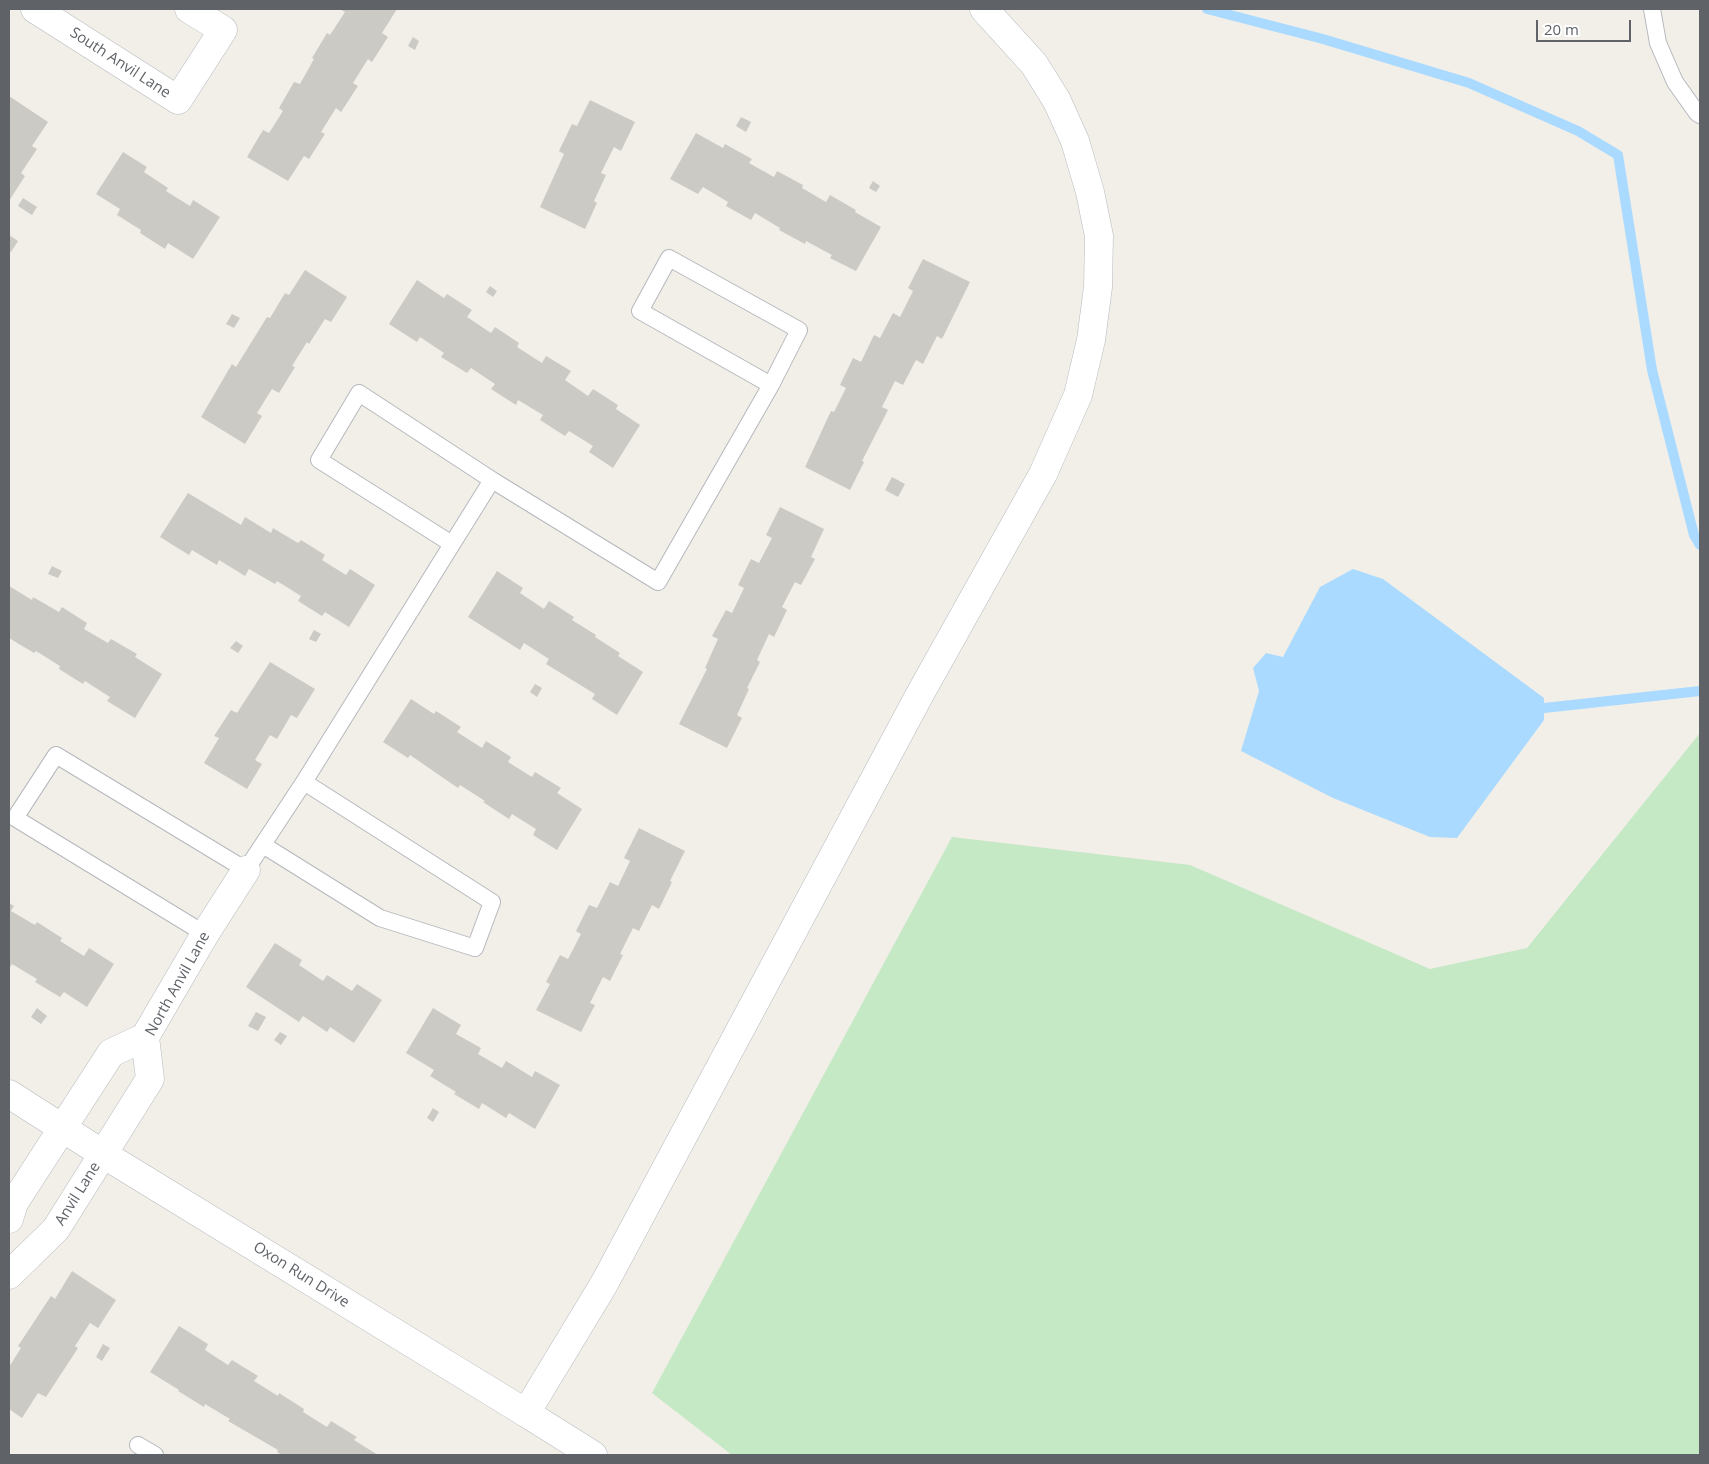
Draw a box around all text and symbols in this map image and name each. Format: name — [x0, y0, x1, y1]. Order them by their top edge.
scale bar — [1539, 10, 1634, 42]
text: 20 m — [1544, 19, 1579, 39]
street label: South Anvil Lane — [66, 24, 174, 102]
street label: North Anvil Lane — [142, 929, 214, 1039]
street label: Anvil Lane — [51, 1159, 105, 1229]
street label: Oxon Run Drive — [250, 1238, 352, 1312]

